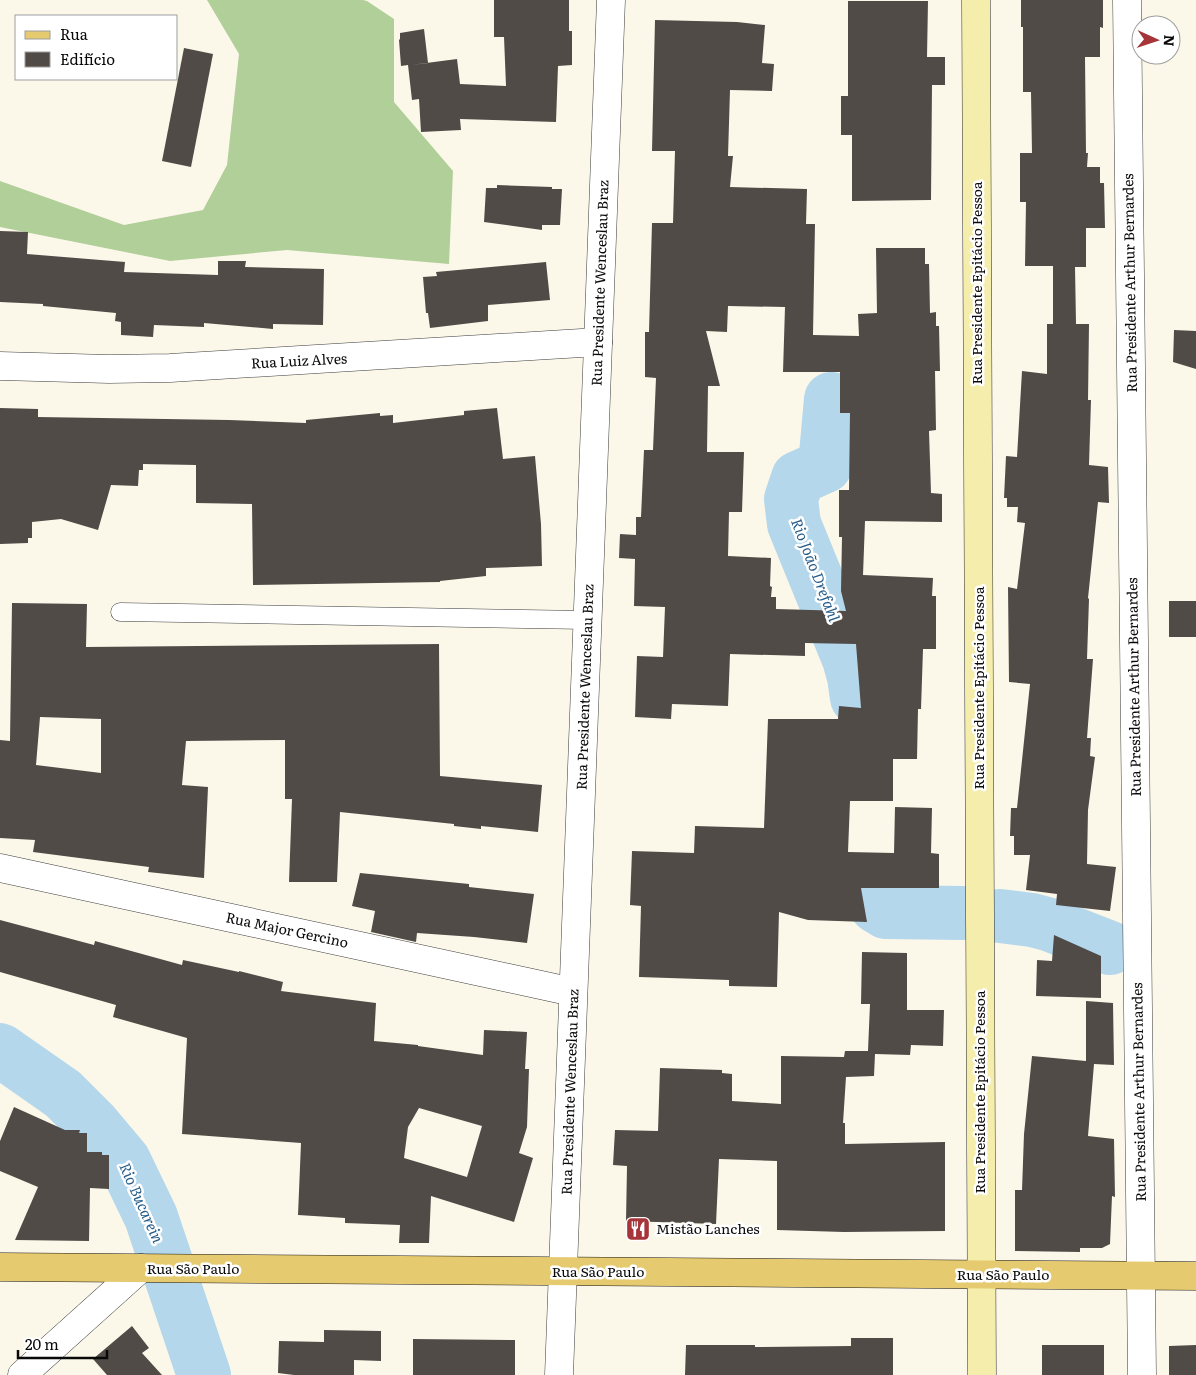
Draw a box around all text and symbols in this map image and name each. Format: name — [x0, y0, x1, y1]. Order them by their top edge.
legend — [15, 15, 178, 80]
north arrow — [1131, 15, 1181, 65]
text: Rua — [60, 22, 89, 45]
text: N — [1160, 34, 1180, 47]
text: Edifício — [60, 47, 115, 70]
street label: Rua Presidente Arthur Bernardes — [1117, 173, 1141, 393]
street label: Rua Presidente Wenceslau Braz — [585, 179, 613, 386]
street label: Rua Presidente Epitácio Pessoa — [966, 181, 986, 385]
street label: Rua Luiz Alves — [250, 347, 348, 373]
water label: Rio João Drefahl — [786, 514, 847, 625]
street label: Rua Presidente Arthur Bernardes — [1121, 577, 1145, 797]
street label: Rua Presidente Wenceslau Braz — [570, 583, 598, 790]
street label: Rua Presidente Epitácio Pessoa — [968, 586, 988, 790]
street label: Rua Major Gercino — [224, 906, 350, 952]
street label: Rua Presidente Arthur Bernardes — [1126, 982, 1150, 1202]
street label: Rua Presidente Wenceslau Braz — [555, 988, 583, 1195]
street label: Rua Presidente Epitácio Pessoa — [969, 990, 989, 1194]
water label: Rio Bucarein — [114, 1158, 170, 1246]
restaurant icon: Mistão Lanches — [625, 1216, 651, 1242]
place label: Mistão Lanches — [656, 1218, 760, 1238]
street label: Rua São Paulo — [147, 1258, 239, 1278]
street label: Rua São Paulo — [552, 1261, 644, 1281]
street label: Rua São Paulo — [957, 1264, 1049, 1284]
scale bar — [18, 1328, 106, 1360]
text: 20 m — [25, 1332, 59, 1355]

